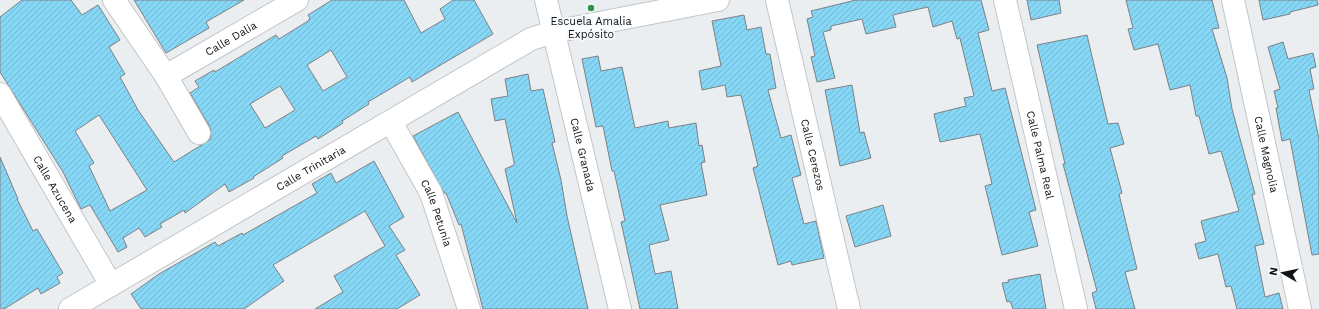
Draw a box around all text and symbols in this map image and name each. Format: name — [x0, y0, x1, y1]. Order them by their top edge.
marker: Escuela Amalia Expósito — [586, 3, 596, 13]
place label: Escuela Amalia Expósito — [550, 15, 632, 41]
street label: Calle Dalia — [203, 18, 259, 58]
street label: Calle Palma Real — [1024, 109, 1057, 201]
street label: Calle Magnolia — [1252, 115, 1281, 194]
street label: Calle Granada — [568, 116, 598, 193]
street label: Calle Cerezos — [798, 118, 828, 192]
street label: Calle Trinitaria — [274, 143, 348, 193]
street label: Calle Azucena — [31, 153, 80, 225]
street label: Calle Petunia — [418, 177, 455, 248]
north arrow — [1263, 253, 1303, 293]
text: N — [1267, 266, 1281, 277]

